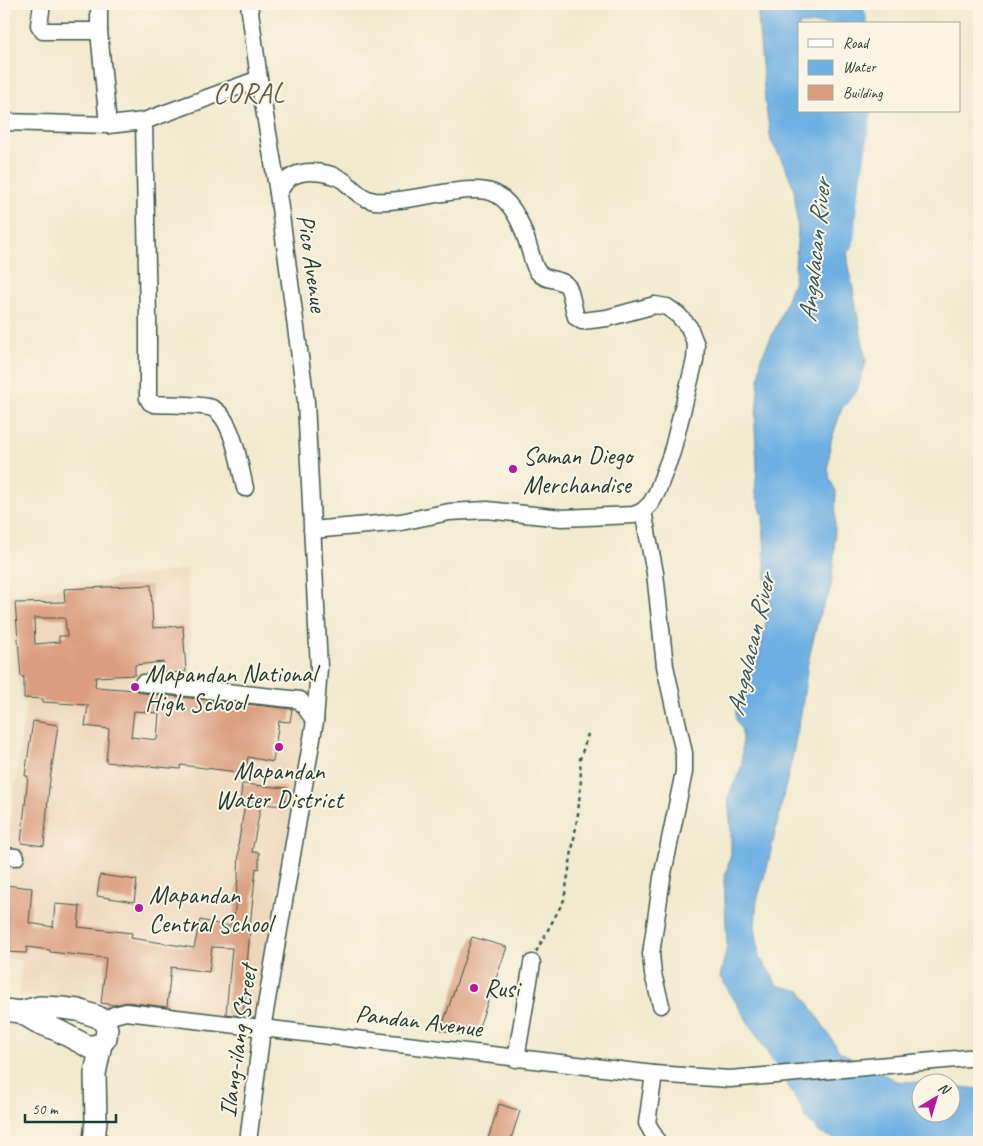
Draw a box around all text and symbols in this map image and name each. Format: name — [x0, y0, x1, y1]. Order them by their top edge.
legend — [798, 22, 960, 112]
text: Road — [843, 34, 870, 53]
text: Water — [843, 58, 877, 77]
district label: CORAL — [213, 75, 285, 110]
text: Building — [843, 84, 883, 103]
water label: Angalacan River — [791, 174, 839, 324]
street label: Pico Avenue — [289, 212, 335, 316]
place label: Saman Diego Merchandise — [523, 440, 635, 501]
marker: Saman Diego Merchandise — [507, 463, 519, 475]
water label: Angalacan River — [718, 567, 784, 719]
place label: Mapandan National High School — [145, 658, 321, 719]
marker: Mapandan National High School — [129, 681, 141, 693]
marker: Mapandan Water District — [273, 741, 285, 753]
place label: Mapandan Water District — [215, 755, 346, 816]
place label: Mapandan Central School — [149, 879, 277, 940]
marker: Mapandan Central School — [133, 902, 145, 914]
street label: Ilang-ilang Street — [211, 959, 265, 1119]
place label: Rusi — [484, 973, 522, 1005]
marker: Rusi — [468, 982, 480, 994]
street label: Pandan Avenue — [354, 997, 486, 1045]
north arrow — [910, 1074, 960, 1124]
text: N — [935, 1079, 954, 1099]
scale bar — [25, 1091, 116, 1123]
text: 50 m — [32, 1100, 59, 1119]

